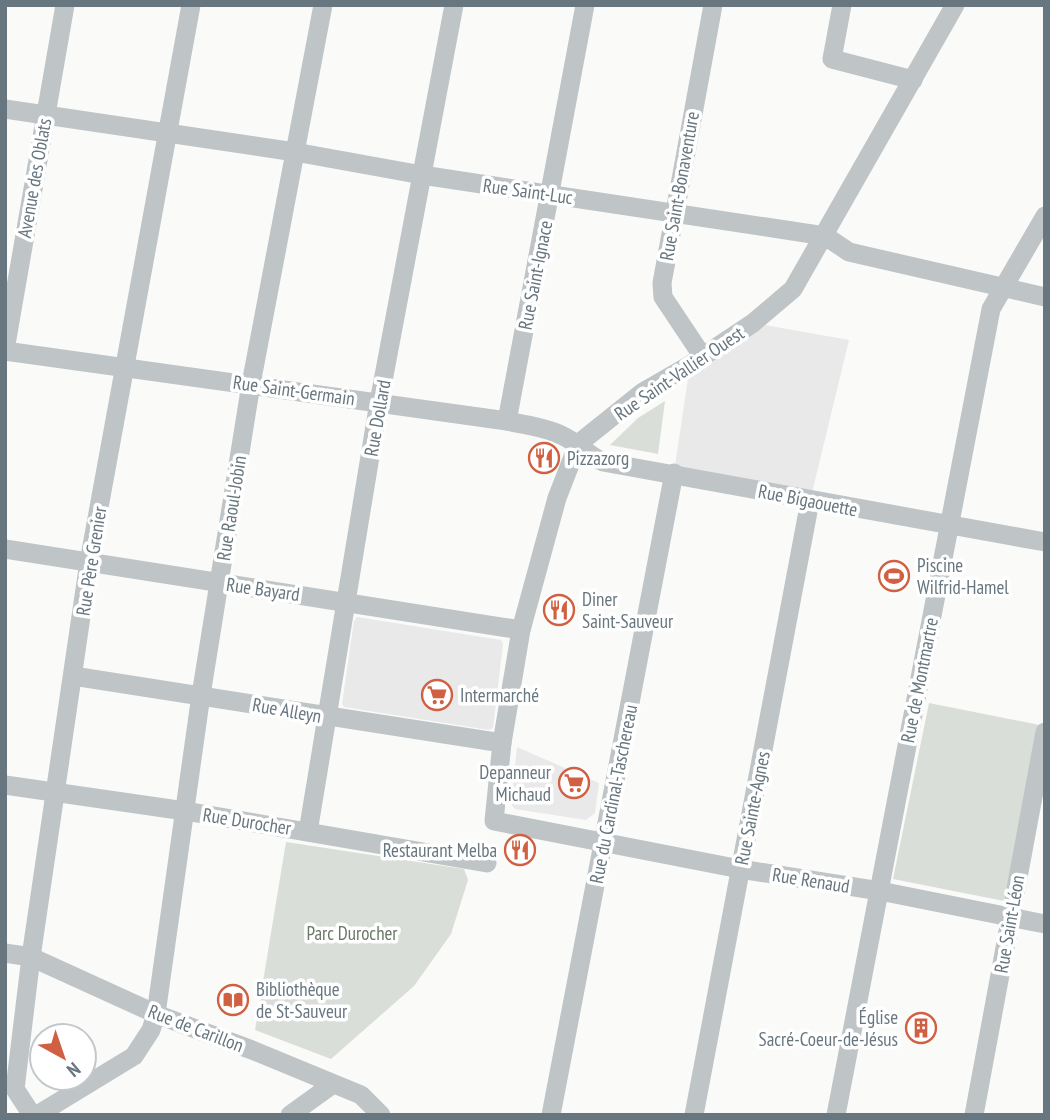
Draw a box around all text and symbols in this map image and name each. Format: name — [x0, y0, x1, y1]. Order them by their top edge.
street label: Rue Saint-Bonaventure — [654, 109, 704, 262]
street label: Avenue des Oblats — [12, 116, 56, 240]
street label: Rue Saint-Luc — [482, 173, 575, 209]
street label: Rue Saint-Ignace — [513, 218, 557, 332]
street label: Rue Saint-Vallier Ouest — [610, 320, 749, 425]
street label: Rue Saint-Germain — [232, 370, 356, 410]
street label: Rue Dollard — [358, 378, 396, 458]
restaurant icon: Pizzazorg — [527, 441, 561, 475]
place label: Pizzazorg — [567, 446, 629, 470]
street label: Rue Raoul-Jobin — [211, 454, 251, 562]
street label: Rue Bigaouette — [756, 479, 860, 521]
street label: Rue Père Grenier — [71, 504, 112, 617]
place label: Piscine Wilfrid-Hamel — [917, 553, 1009, 599]
sports icon: Piscine Wilfrid-Hamel — [877, 559, 911, 593]
street label: Rue Bayard — [225, 572, 301, 606]
place label: Diner Saint-Sauveur — [582, 587, 674, 633]
restaurant icon: Diner Saint-Sauveur — [542, 593, 576, 627]
street label: Rue de Montmartre — [895, 615, 943, 745]
supermarket icon: Intermarché — [420, 678, 454, 712]
place label: Intermarché — [460, 683, 539, 707]
street label: Rue Alleyn — [251, 692, 323, 728]
street label: Rue du Cardinal-Taschereau — [584, 703, 642, 885]
street label: Rue Sainte-Agnes — [729, 749, 775, 867]
place label: Depanneur Michaud — [479, 760, 552, 806]
supermarket icon: Depanneur Michaud — [557, 766, 591, 800]
street label: Rue Durocher — [201, 802, 294, 840]
restaurant icon: Restaurant Melba — [503, 833, 537, 867]
place label: Restaurant Melba — [383, 838, 497, 862]
street label: Rue Renaud — [771, 862, 851, 898]
street label: Rue Saint-Léon — [989, 873, 1029, 975]
park label: Parc Durocher — [306, 921, 398, 945]
place label: Bibliothèque de St-Sauveur — [256, 977, 348, 1023]
library icon: Bibliothèque de St-Sauveur — [216, 983, 250, 1017]
street label: Rue de Carillon — [145, 999, 247, 1057]
place label: Église Sacré-Coeur-de-Jésus — [759, 1005, 898, 1051]
building icon: Église Sacré-Coeur-de-Jésus — [904, 1011, 938, 1045]
north arrow — [28, 1022, 98, 1092]
text: N — [62, 1058, 86, 1083]

